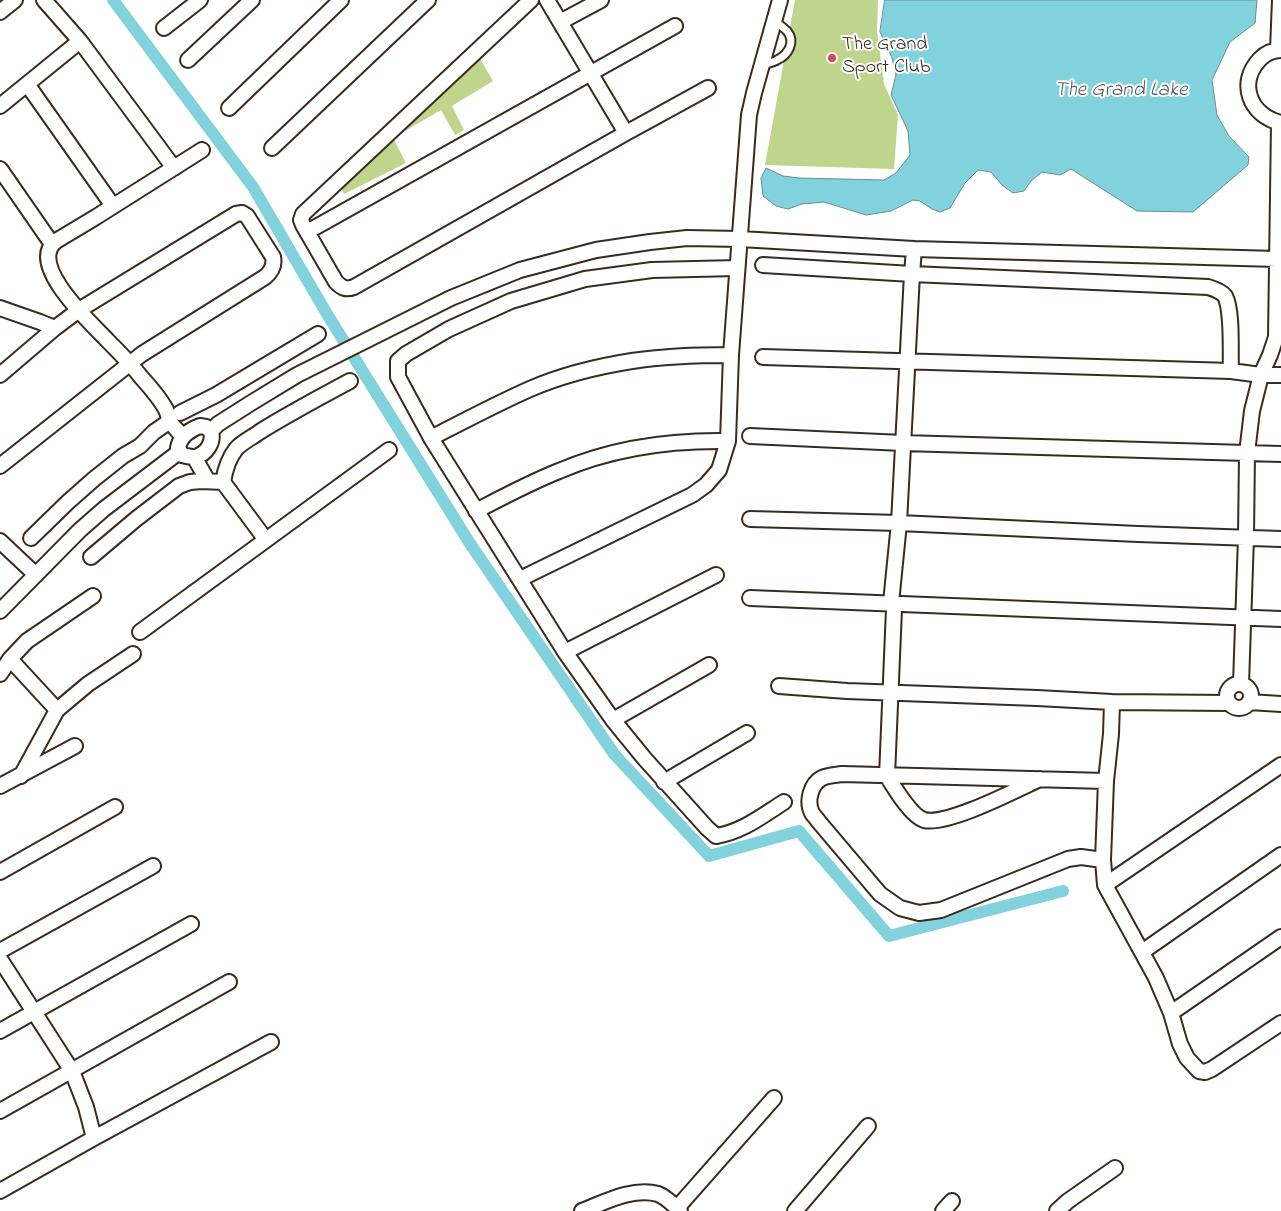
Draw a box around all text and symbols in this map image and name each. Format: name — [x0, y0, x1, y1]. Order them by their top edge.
place label: The Grand Sport Club — [842, 34, 930, 81]
marker: The Grand Sport Club — [826, 52, 838, 64]
water label: The Grand Lake — [1055, 79, 1187, 105]

